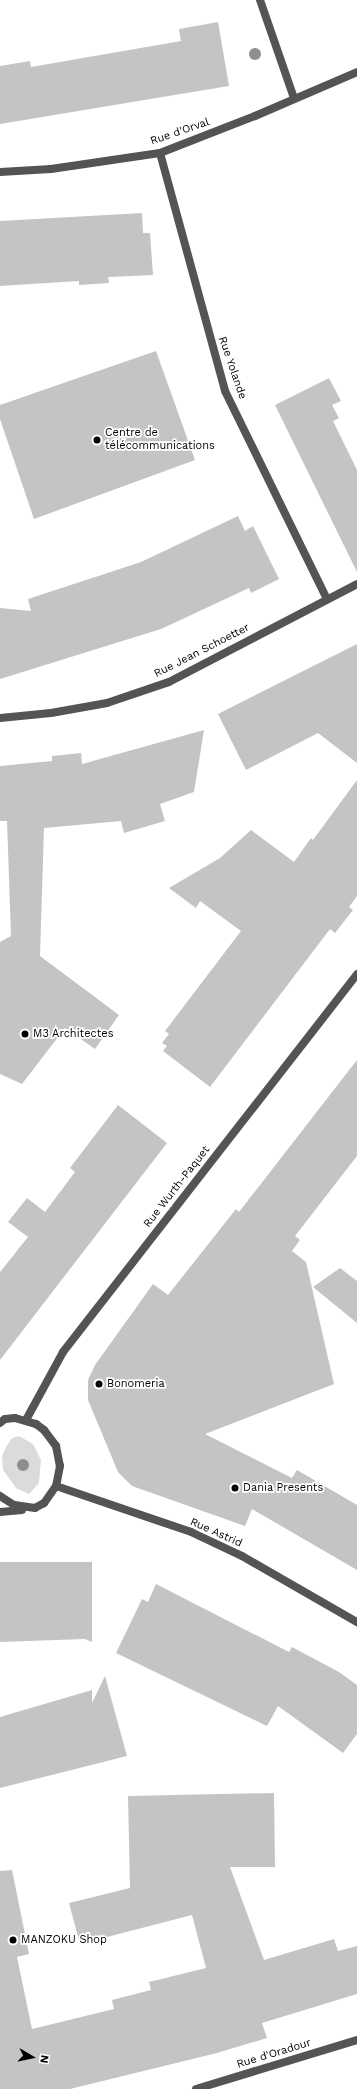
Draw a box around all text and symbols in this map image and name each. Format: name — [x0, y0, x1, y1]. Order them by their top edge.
street label: Rue d'Orval — [149, 116, 211, 148]
street label: Rue Yolande — [215, 335, 249, 401]
place label: Centre de télécommunications — [105, 427, 215, 453]
marker: Centre de télécommunications — [92, 435, 102, 445]
street label: Rue Jean Schoetter — [152, 621, 252, 681]
place label: M3 Architectes — [33, 1027, 114, 1041]
marker: M3 Architectes — [20, 1029, 30, 1039]
street label: Rue Wurth-Paquet — [141, 1144, 213, 1230]
place label: Bonomeria — [107, 1377, 165, 1391]
marker: Bonomeria — [94, 1379, 104, 1389]
place label: Dania Presents — [243, 1481, 324, 1495]
marker: Dania Presents — [230, 1483, 240, 1493]
street label: Rue Astrid — [188, 1516, 244, 1550]
place label: MANZOKU Shop — [21, 1933, 107, 1947]
marker: MANZOKU Shop — [8, 1935, 18, 1945]
street label: Rue d'Oradour — [235, 2036, 313, 2072]
north arrow — [12, 2037, 52, 2077]
text: N — [37, 2054, 51, 2064]

